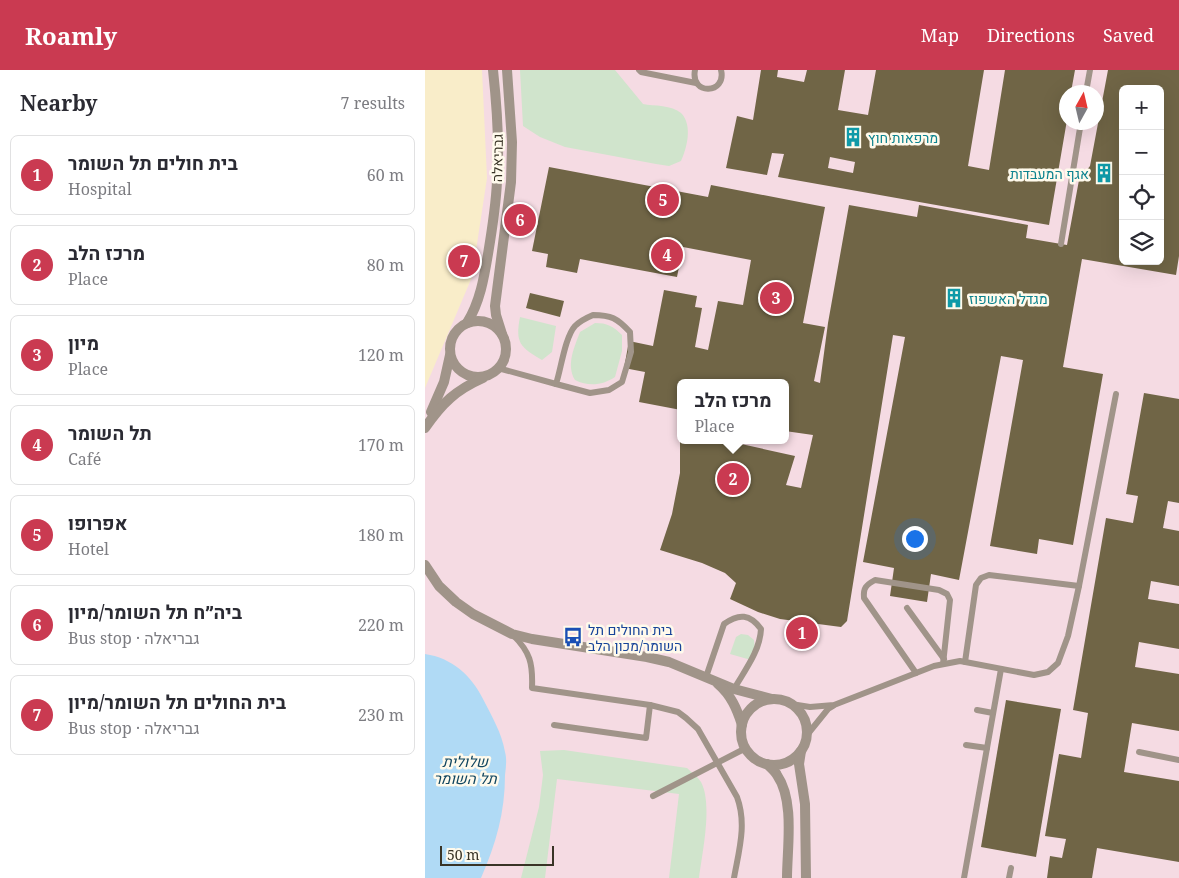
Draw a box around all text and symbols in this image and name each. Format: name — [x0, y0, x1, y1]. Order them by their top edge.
text: Roamly — [25, 19, 117, 52]
text: Map — [921, 23, 959, 47]
text: Directions — [987, 23, 1075, 47]
text: Saved — [1103, 23, 1154, 47]
north arrow — [1059, 85, 1104, 130]
map controls — [1119, 85, 1164, 265]
button: + — [1119, 85, 1164, 130]
text: Nearby — [20, 89, 98, 117]
text: 7 results — [341, 92, 405, 114]
building icon: מרפאות חוץ — [842, 126, 864, 148]
place label: מרפאות חוץ — [868, 128, 938, 147]
button: − — [1119, 130, 1164, 175]
street label: גבריאלה — [487, 134, 507, 182]
text: בית חולים תל השומר — [68, 150, 238, 176]
building icon: אגף המעבדות — [1093, 162, 1115, 184]
text: 1 — [32, 164, 42, 186]
text: 60 m — [367, 164, 404, 186]
place label: אגף המעבדות — [1010, 164, 1089, 183]
button: locate — [1119, 175, 1164, 220]
text: Hospital — [68, 178, 132, 200]
pin: 5 — [647, 181, 679, 219]
pin: 6 — [504, 201, 536, 239]
button: layers — [1119, 220, 1164, 265]
pin: 4 — [651, 236, 683, 274]
text: מרכז הלב — [68, 240, 145, 266]
pin: 7 — [448, 242, 480, 280]
text: 2 — [32, 254, 42, 276]
text: 80 m — [367, 254, 404, 276]
text: Place — [68, 268, 108, 290]
pin: 3 — [760, 279, 792, 317]
building icon: מגדל האשפוז — [943, 287, 965, 309]
place label: מגדל האשפוז — [969, 289, 1048, 308]
text: מיון — [68, 330, 99, 356]
text: 3 — [32, 344, 42, 366]
text: 120 m — [358, 344, 404, 366]
text: Place — [68, 358, 108, 380]
popup — [677, 379, 789, 444]
text: מרכז הלב — [694, 387, 772, 413]
text: Place — [694, 415, 735, 437]
text: תל השומר — [68, 420, 152, 446]
text: 4 — [32, 434, 42, 456]
text: 170 m — [358, 434, 404, 456]
text: Café — [68, 448, 101, 470]
pin: 2 — [717, 460, 749, 498]
text: אפרופו — [68, 510, 127, 536]
text: 5 — [32, 524, 42, 546]
text: 180 m — [358, 524, 404, 546]
your location — [902, 526, 928, 552]
text: Hotel — [68, 538, 109, 560]
text: ביה״ח תל השומר/מיון — [68, 599, 242, 625]
text: 6 — [32, 614, 42, 636]
text: 220 m — [358, 614, 404, 636]
pin: 1 — [786, 614, 818, 652]
place label: בית החולים תל השומר/מכון הלב — [588, 620, 682, 655]
bus stop icon: בית החולים תל השומר/מכון הלב — [562, 626, 584, 648]
text: Bus stop · גבריאלה — [68, 627, 199, 649]
text: בית החולים תל השומר/מיון — [68, 689, 286, 715]
text: 7 — [32, 704, 42, 726]
text: 230 m — [358, 704, 404, 726]
text: Bus stop · גבריאלה — [68, 717, 199, 739]
water label: שלולית תל השומר — [434, 751, 497, 788]
scale bar — [440, 843, 554, 866]
text: 50 m — [447, 845, 480, 864]

